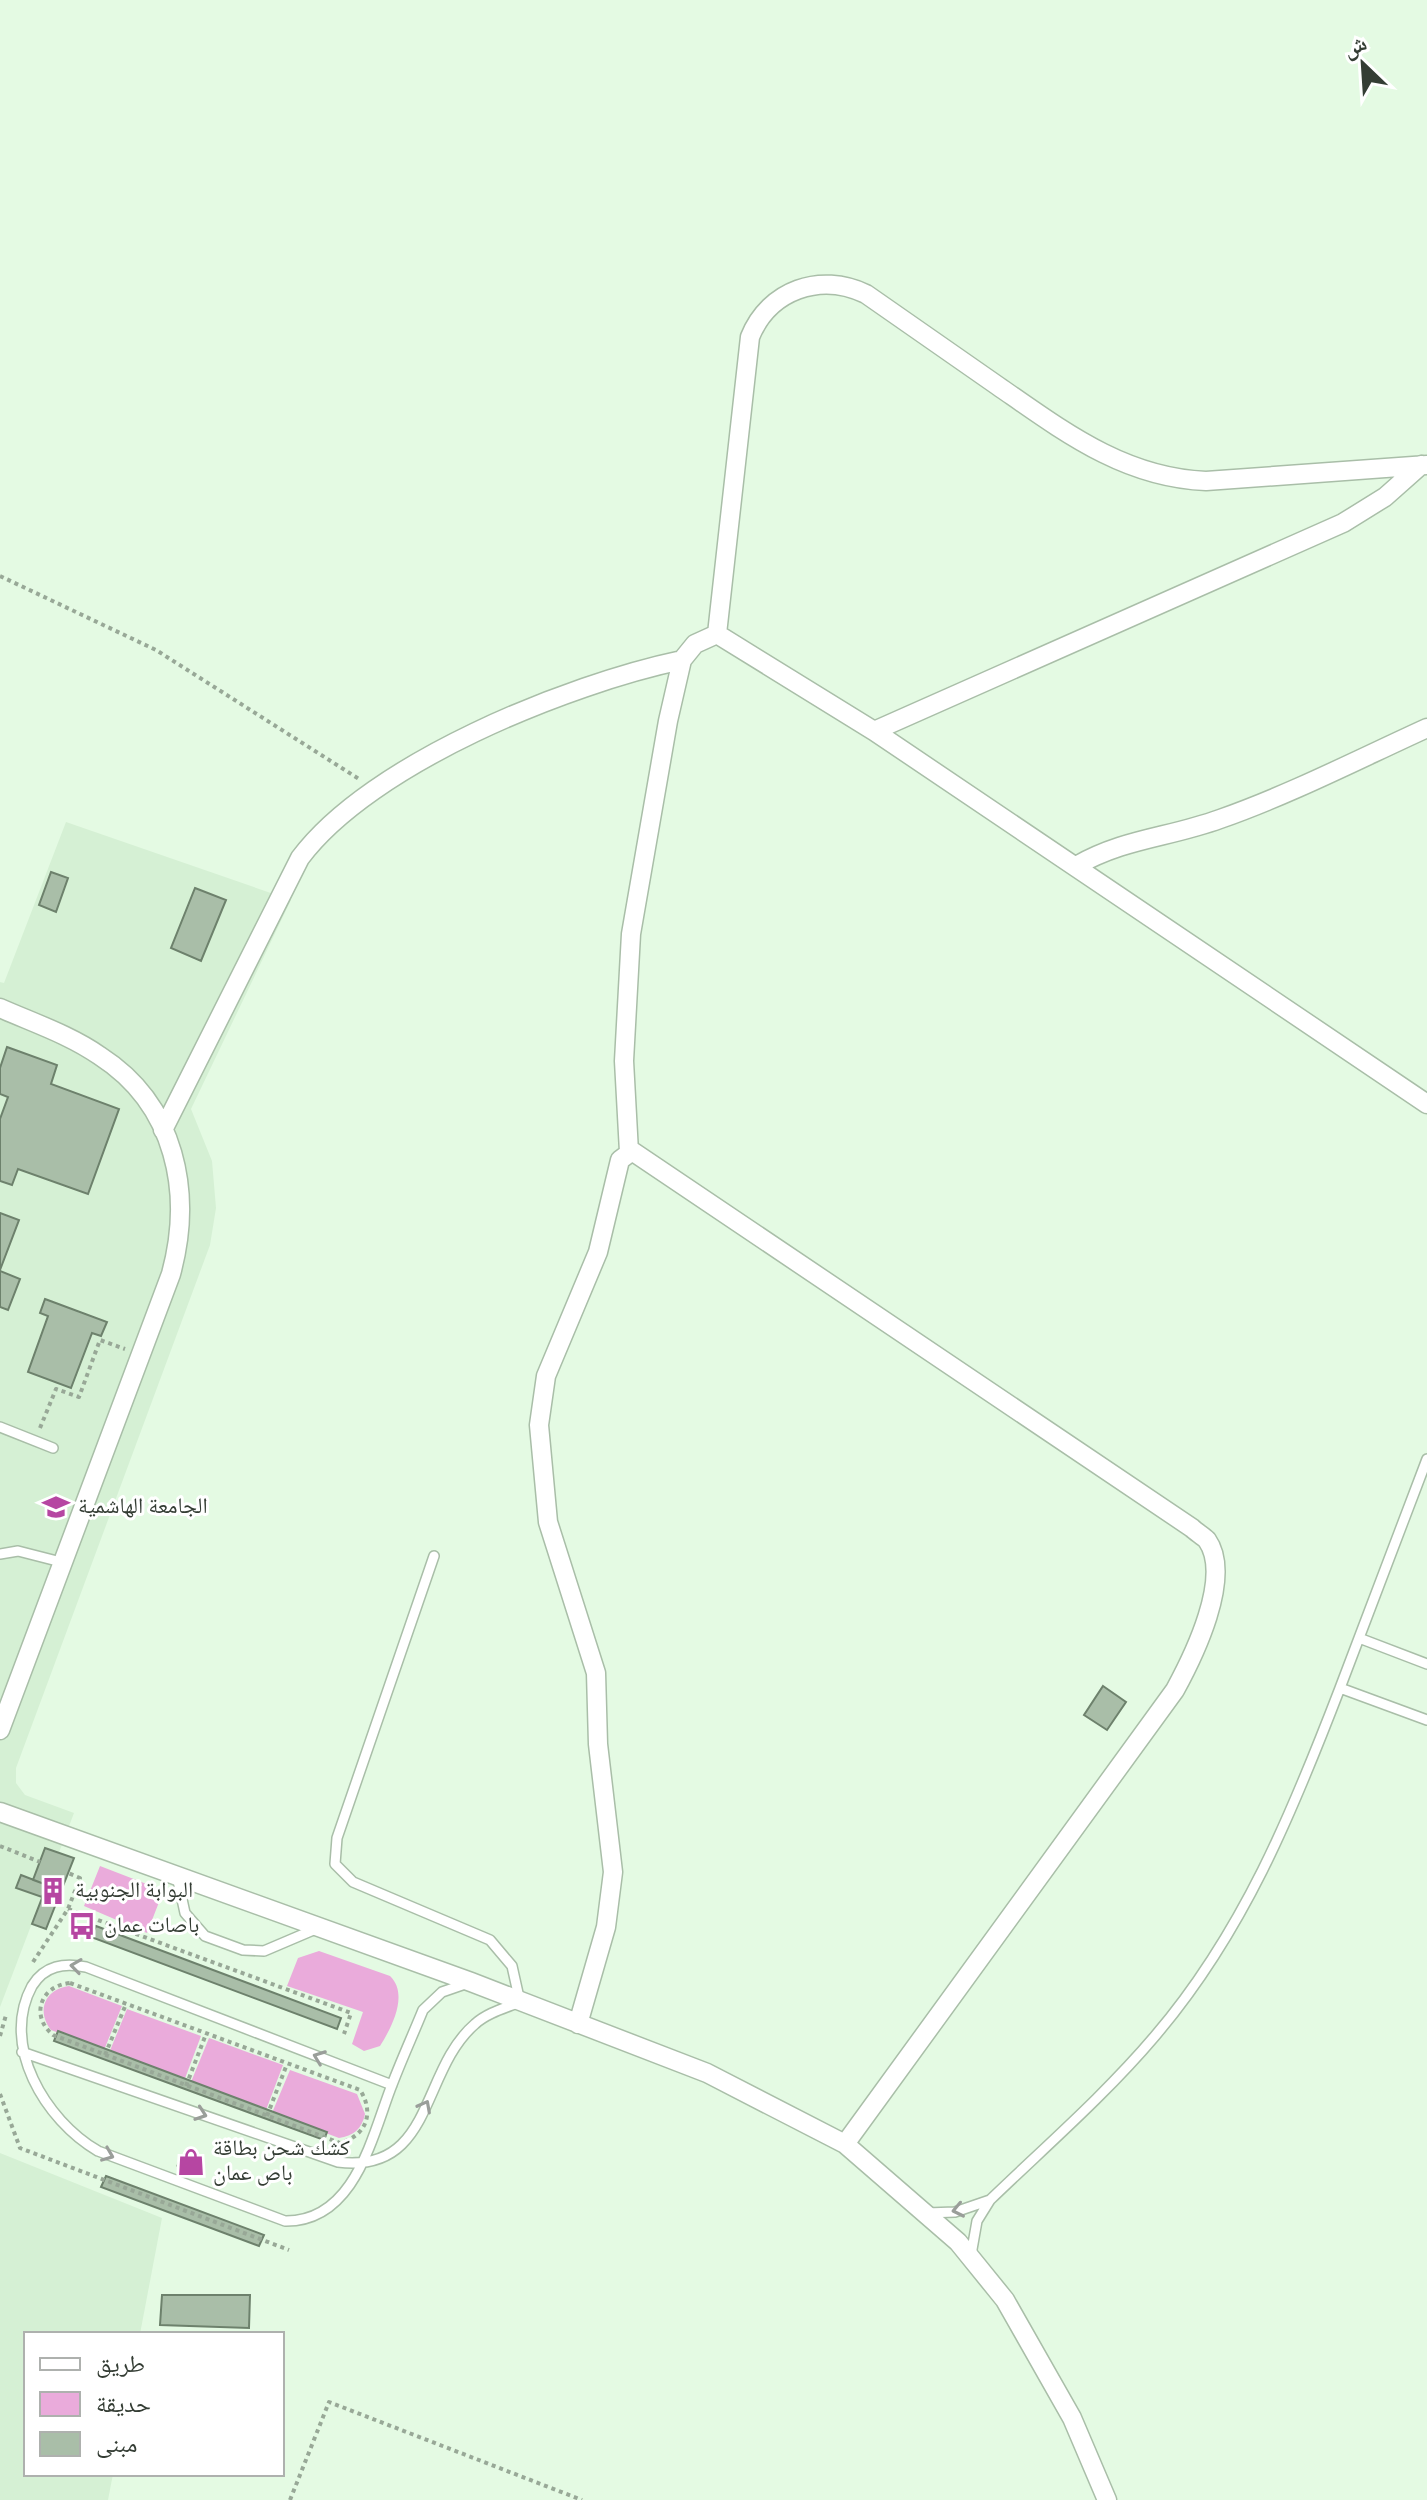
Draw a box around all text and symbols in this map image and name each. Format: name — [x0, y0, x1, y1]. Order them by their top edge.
north arrow — [1323, 24, 1403, 104]
text: ش — [1339, 31, 1372, 65]
school or university icon: الجامعة الهاشمية — [41, 1492, 71, 1522]
place label: الجامعة الهاشمية — [78, 1494, 208, 1521]
building icon: البوابة الجنوبية — [38, 1876, 68, 1906]
place label: البوابة الجنوبية — [75, 1878, 193, 1905]
bus stop icon: باصات عمان — [67, 1911, 97, 1941]
place label: باصات عمان — [104, 1913, 199, 1940]
one-way arrow — [69, 1958, 83, 1975]
one-way arrow — [313, 2050, 327, 2067]
one-way arrow — [415, 2101, 431, 2115]
one-way arrow — [194, 2105, 208, 2121]
place label: كشك شحن بطاقة باص عمان — [213, 2136, 350, 2188]
one-way arrow — [100, 2145, 114, 2162]
shop icon: كشك شحن بطاقة باص عمان — [176, 2147, 206, 2177]
one-way arrow — [952, 2201, 965, 2218]
legend — [24, 2332, 284, 2476]
text: طريق — [96, 2351, 145, 2381]
text: حديقة — [96, 2391, 151, 2421]
text: مبنى — [96, 2431, 137, 2461]

